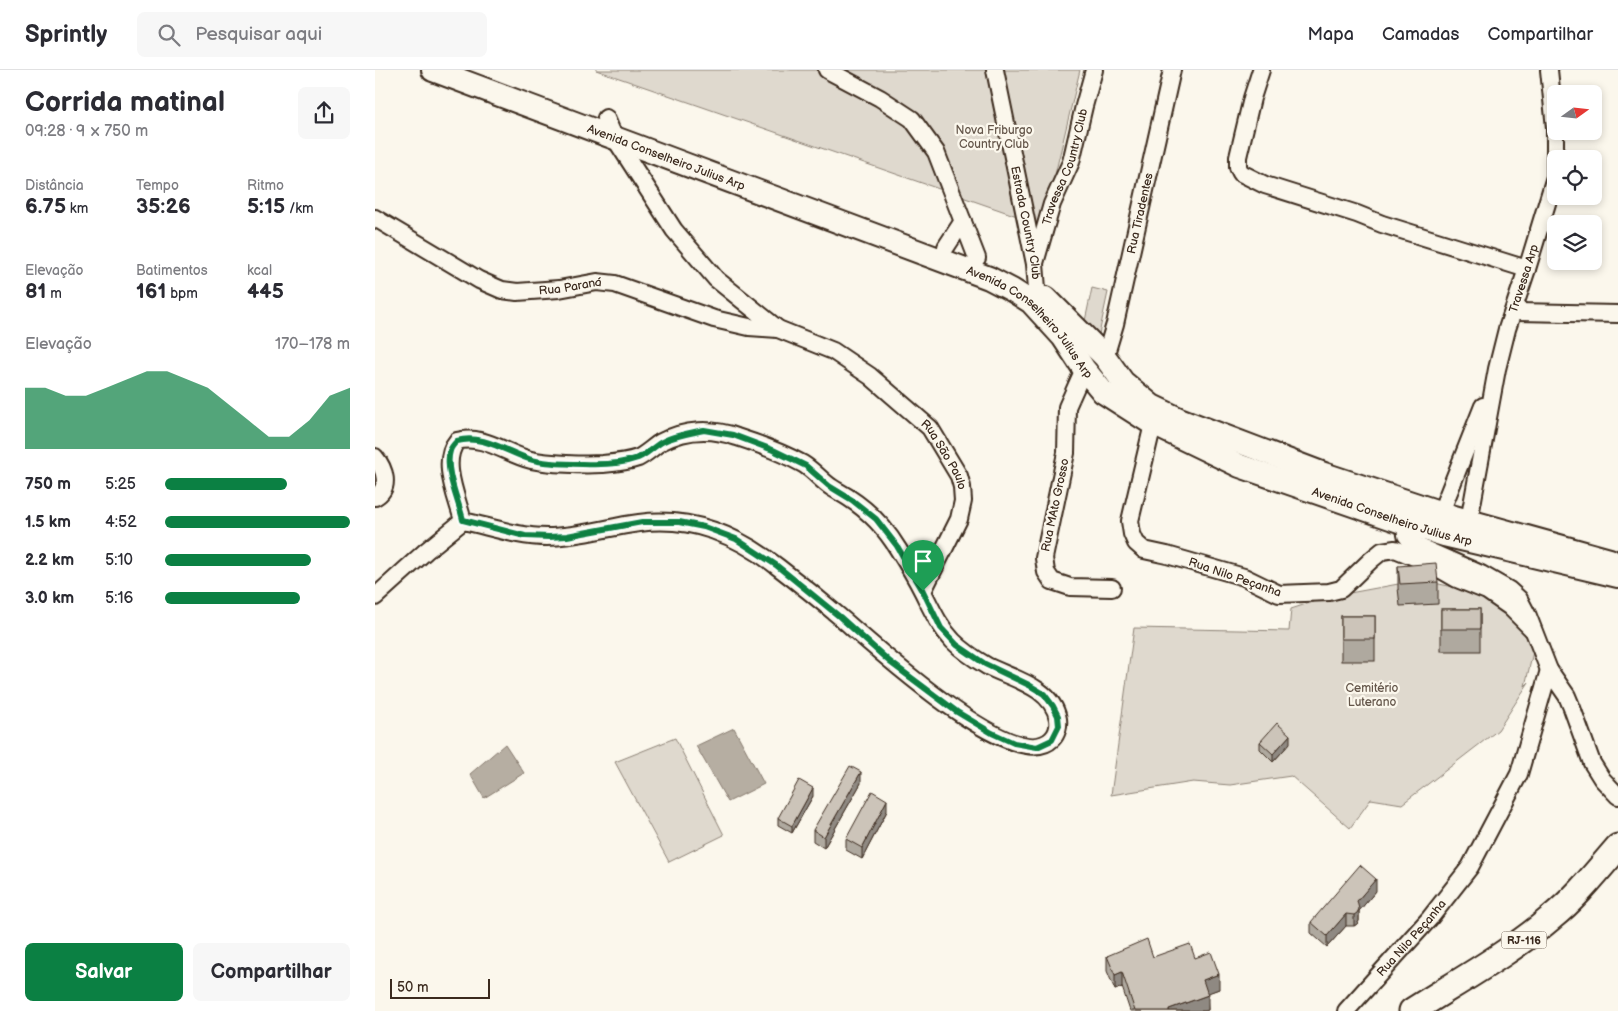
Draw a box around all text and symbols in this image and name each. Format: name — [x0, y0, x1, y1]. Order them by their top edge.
search box — [137, 12, 487, 57]
text: Sprintly — [25, 20, 107, 49]
icon: search — [155, 21, 183, 49]
text: Pesquisar aqui — [195, 23, 322, 46]
text: Mapa — [1308, 24, 1354, 45]
text: Camadas — [1382, 24, 1459, 45]
text: Compartilhar — [1487, 24, 1593, 45]
north arrow — [1547, 85, 1603, 140]
map controls — [1547, 85, 1602, 270]
text: Corrida matinal — [25, 86, 225, 119]
button: share — [298, 87, 350, 139]
street label: Travessa Country Club — [1039, 107, 1091, 227]
street label: Avenida Conselheiro Julius Arp — [585, 121, 747, 194]
text: 09:28 · 9 × 750 m — [25, 122, 148, 141]
park label: Nova Friburgo Country Club — [956, 123, 1033, 152]
button: locate — [1547, 150, 1602, 205]
street label: Estrada Country Club — [1007, 165, 1043, 280]
street label: Rua Tiradentes — [1124, 171, 1157, 255]
text: Distância — [25, 177, 84, 194]
text: Tempo — [136, 177, 179, 194]
text: Ritmo — [247, 177, 284, 194]
text: 6.75 — [25, 194, 66, 219]
text: 35:26 — [136, 194, 191, 219]
text: 5:15 — [247, 194, 285, 219]
text: km — [66, 200, 88, 217]
text: /km — [285, 200, 314, 217]
button: layers — [1547, 215, 1602, 270]
street label: Travessa Arp — [1506, 243, 1542, 315]
text: Elevação — [25, 262, 83, 279]
text: Batimentos — [136, 262, 208, 279]
text: kcal — [247, 262, 272, 279]
street label: Avenida Conselheiro Julius Arp — [964, 263, 1096, 382]
street label: Rua Paraná — [538, 275, 603, 298]
text: 81 — [25, 279, 46, 304]
text: 161 — [136, 279, 166, 304]
text: 445 — [247, 279, 284, 304]
text: m — [46, 285, 62, 302]
text: bpm — [166, 285, 198, 302]
text: Elevação — [25, 335, 92, 354]
text: 170–178 m — [275, 335, 350, 354]
street label: Rua São Paulo — [918, 417, 969, 492]
street label: Rua MAto Grosso — [1038, 457, 1073, 553]
text: 750 m — [25, 475, 71, 494]
text: 5:25 — [105, 475, 136, 494]
street label: Avenida Conselheiro Julius Arp — [1310, 484, 1474, 549]
text: 1.5 km — [25, 513, 71, 532]
text: 4:52 — [105, 513, 137, 532]
pin — [902, 540, 944, 591]
icon: arrive — [909, 547, 937, 575]
text: 2.2 km — [25, 551, 74, 570]
text: 5:10 — [105, 551, 133, 570]
street label: Rua Nilo Peçanha — [1186, 555, 1283, 600]
text: 3.0 km — [25, 589, 74, 608]
text: 5:16 — [105, 589, 133, 608]
park label: Cemitério Luterano — [1346, 681, 1399, 710]
street label: Rua Nilo Peçanha — [1374, 897, 1450, 980]
road number: RJ-116 — [1501, 932, 1547, 948]
button: Salvar — [25, 943, 183, 1001]
button: Compartilhar — [193, 943, 350, 1001]
scale bar — [390, 976, 490, 999]
text: 50 m — [397, 979, 429, 996]

